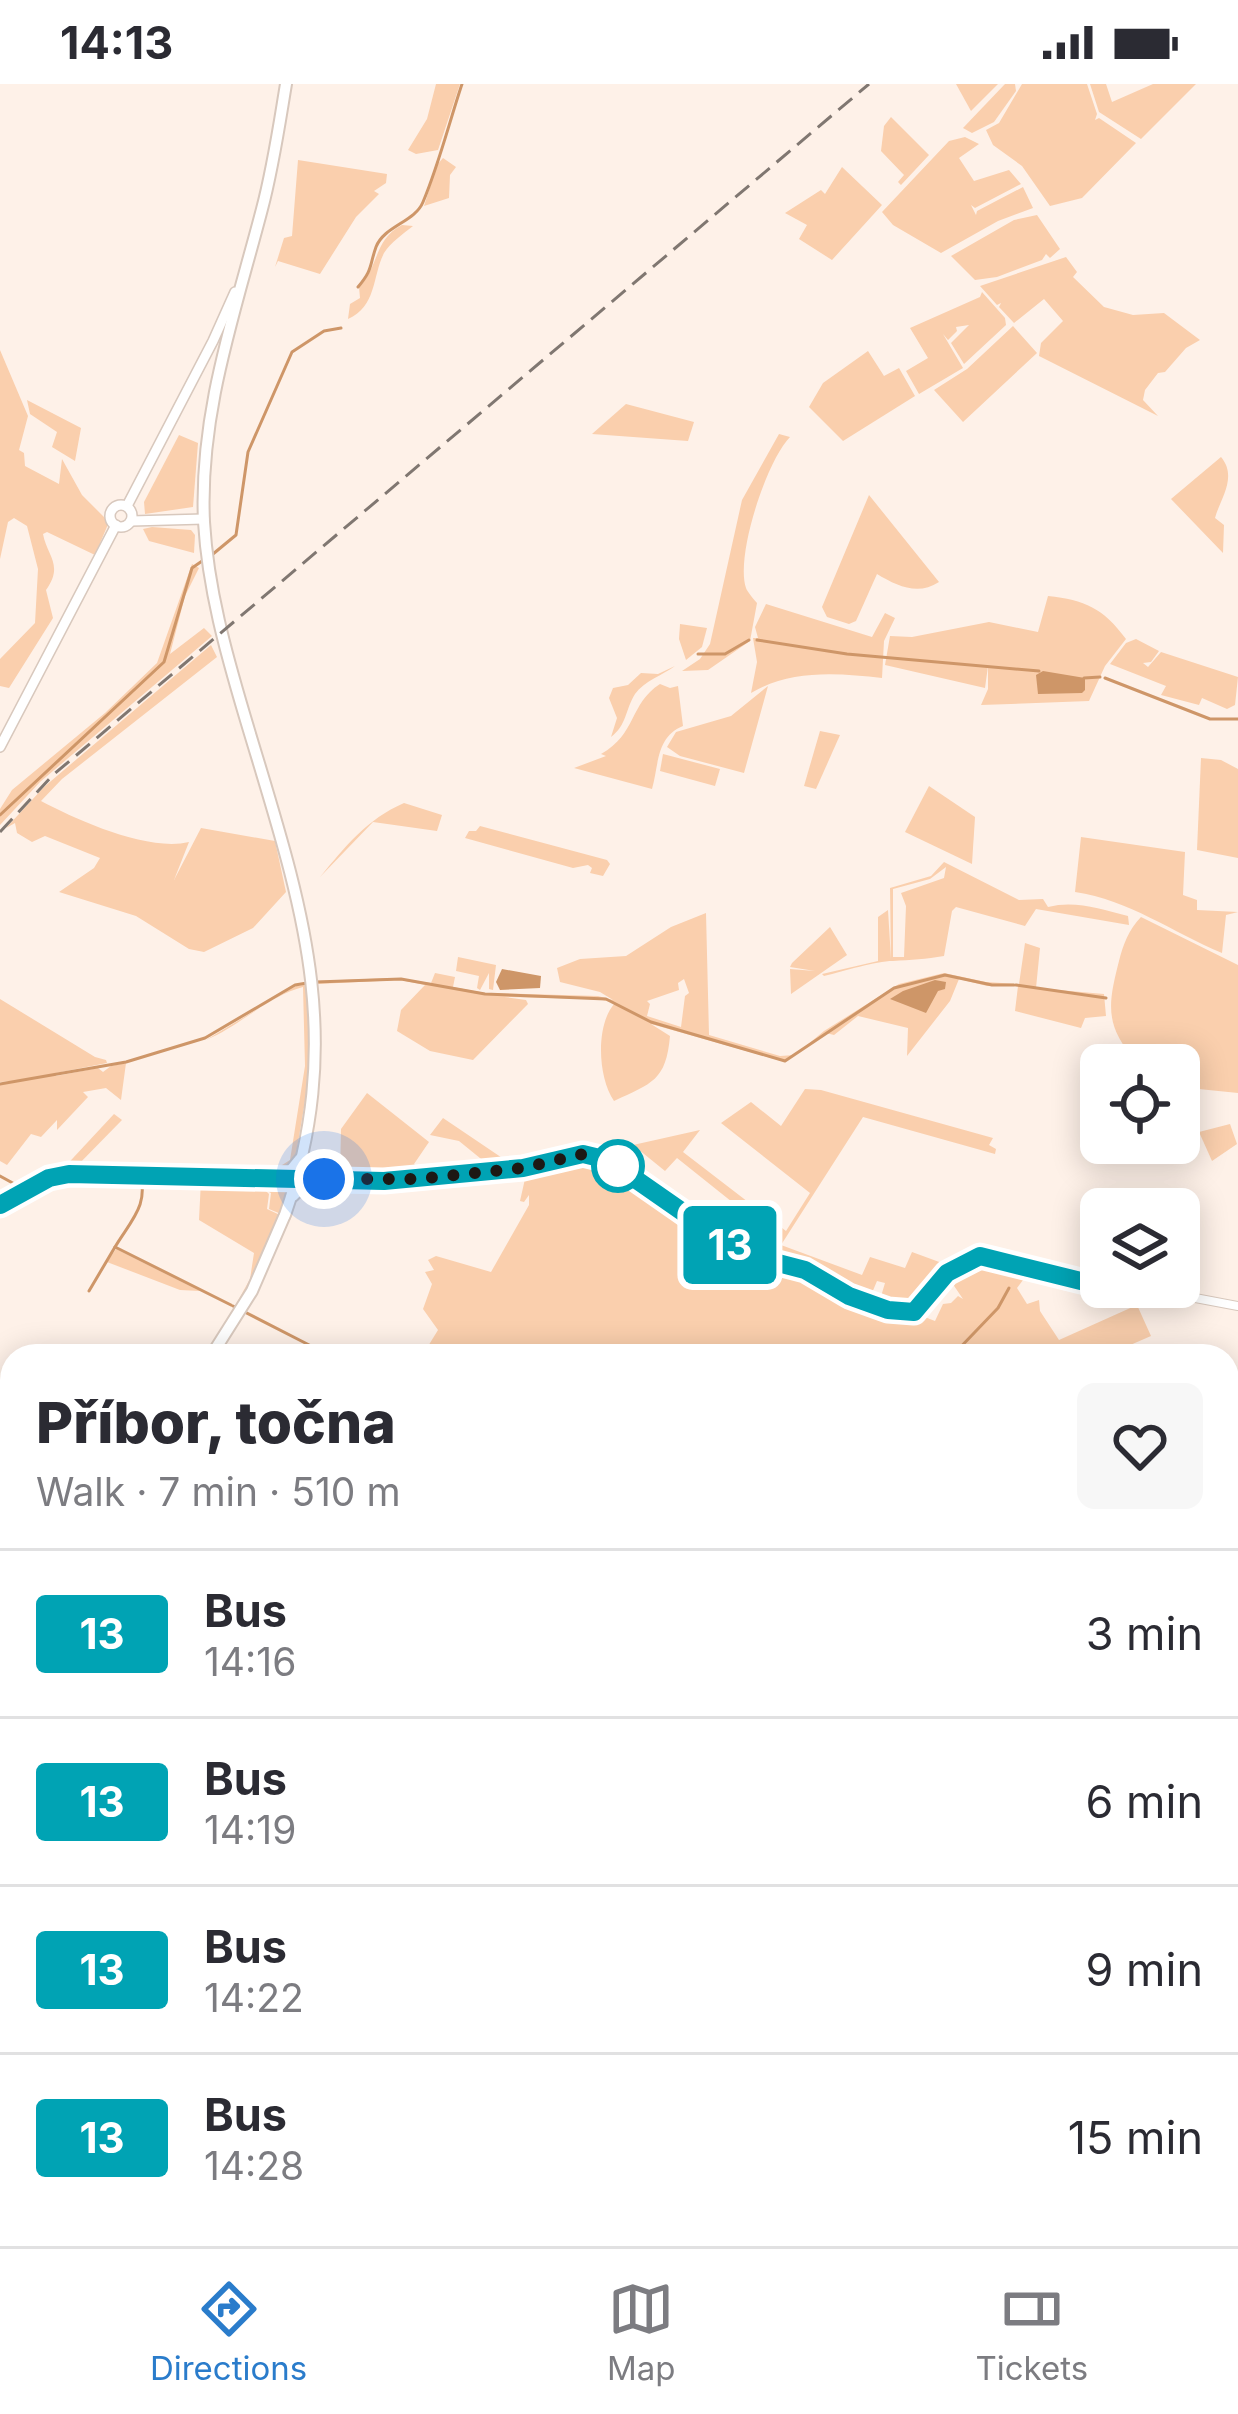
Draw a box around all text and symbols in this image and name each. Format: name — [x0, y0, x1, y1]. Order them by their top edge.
text: 14:13 — [60, 15, 173, 70]
map controls — [1080, 1044, 1200, 1308]
button: locate — [1080, 1044, 1200, 1164]
unlabelled marker — [593, 1141, 643, 1191]
your location — [294, 1149, 354, 1209]
button: layers — [1080, 1188, 1200, 1308]
line badge: 13 — [676, 1206, 784, 1284]
text: 13 — [707, 1219, 753, 1270]
button: heart — [1077, 1383, 1203, 1509]
text: Příbor, točna — [36, 1388, 396, 1457]
text: Walk · 7 min · 510 m — [36, 1468, 401, 1515]
text: Bus — [204, 1583, 287, 1638]
text: 3 min — [1086, 1606, 1203, 1661]
text: 13 — [79, 1608, 125, 1659]
text: 14:16 — [204, 1638, 296, 1685]
text: Bus — [204, 1751, 287, 1806]
text: 6 min — [1086, 1774, 1203, 1829]
text: 13 — [79, 1776, 125, 1827]
text: 14:19 — [204, 1806, 296, 1853]
text: Bus — [204, 1919, 287, 1974]
text: 9 min — [1086, 1942, 1203, 1997]
text: 13 — [79, 1944, 125, 1995]
text: 14:22 — [204, 1974, 304, 2021]
text: Bus — [204, 2087, 287, 2142]
text: 15 min — [1068, 2110, 1203, 2165]
text: 13 — [79, 2112, 125, 2163]
text: 14:28 — [204, 2142, 304, 2189]
tab: Directions — [150, 2276, 307, 2388]
tab: Map — [607, 2276, 676, 2388]
tab: Tickets — [975, 2276, 1088, 2388]

